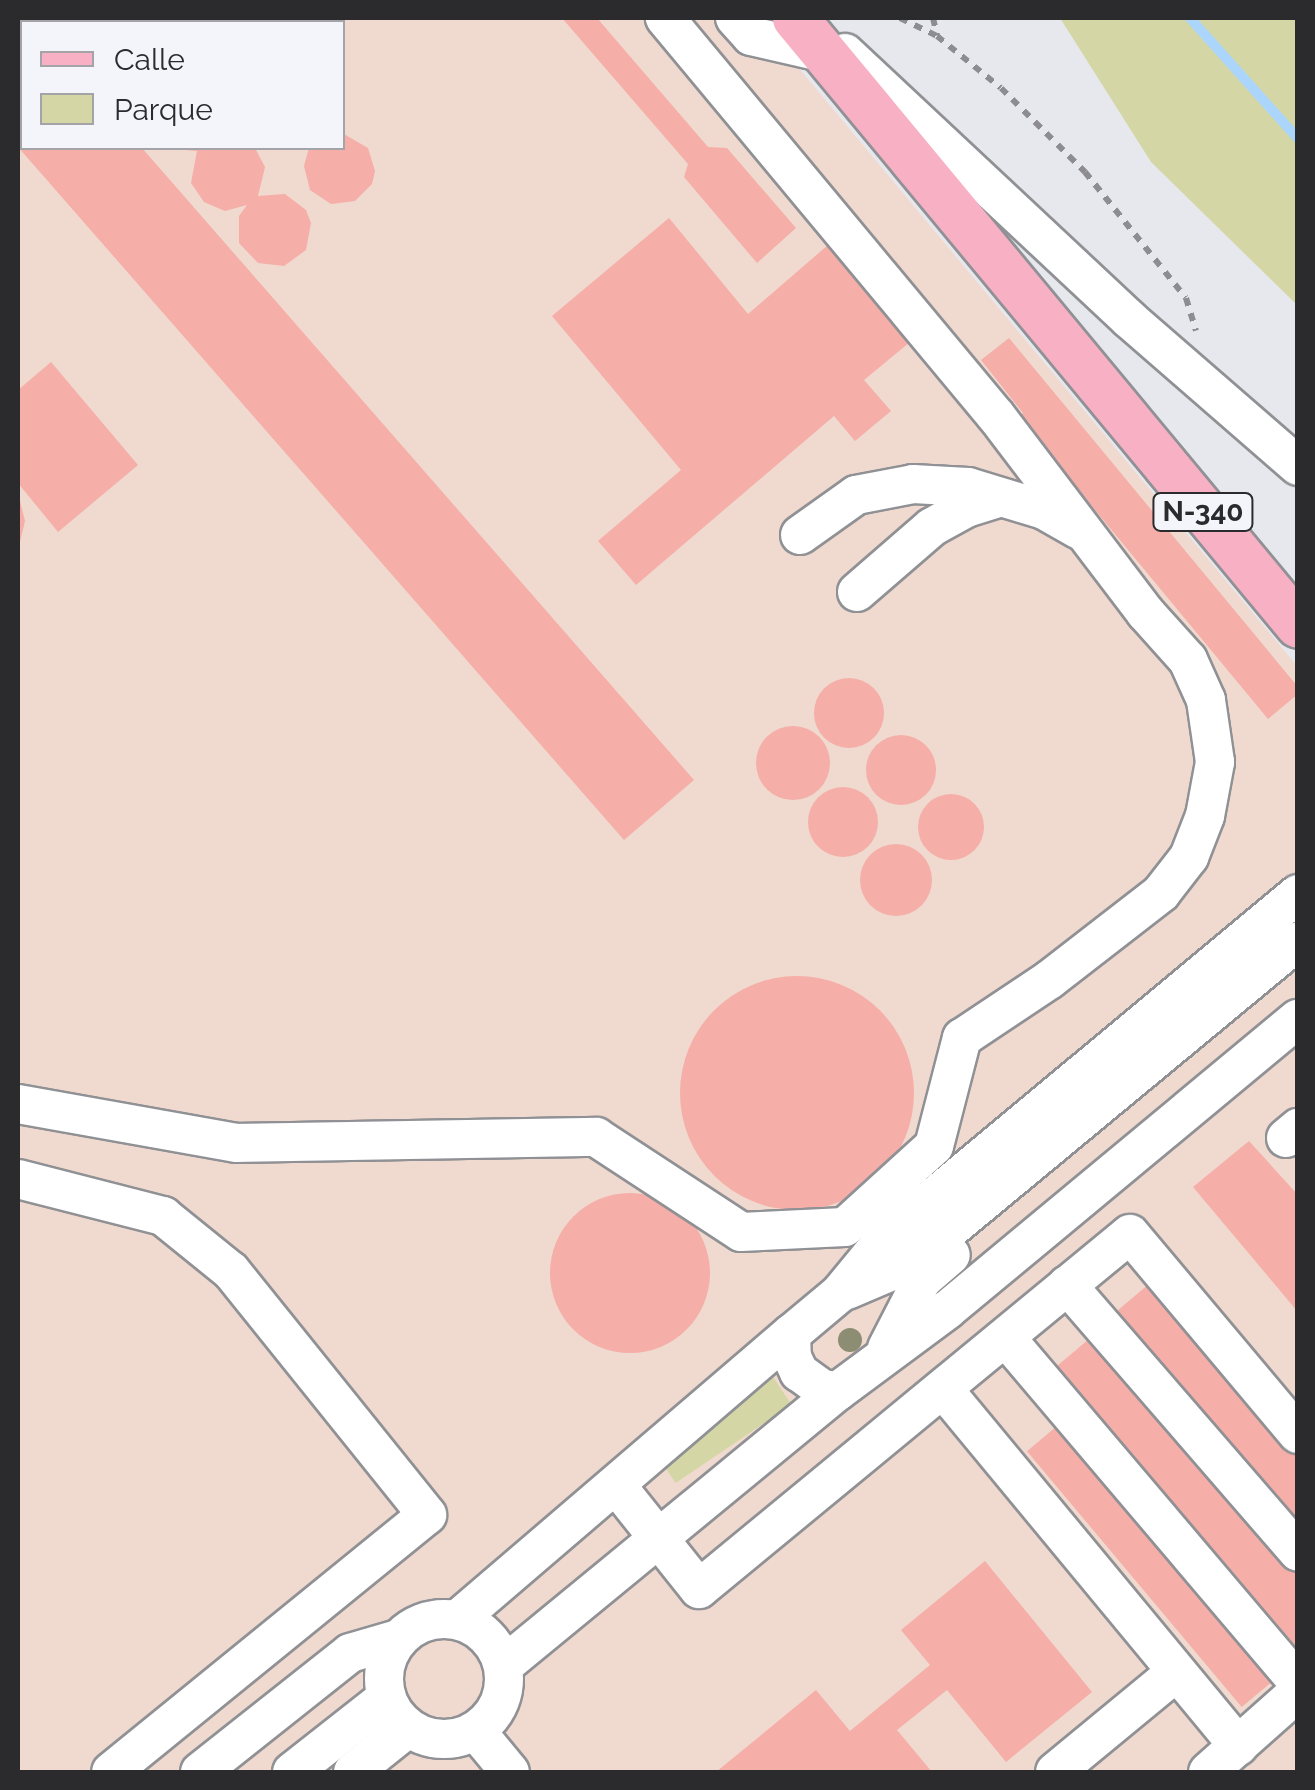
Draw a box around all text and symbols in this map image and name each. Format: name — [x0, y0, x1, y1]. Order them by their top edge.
legend — [20, 20, 345, 150]
text: Calle — [114, 42, 185, 77]
text: Parque — [114, 92, 213, 127]
road number: N-340 — [1150, 489, 1256, 535]

